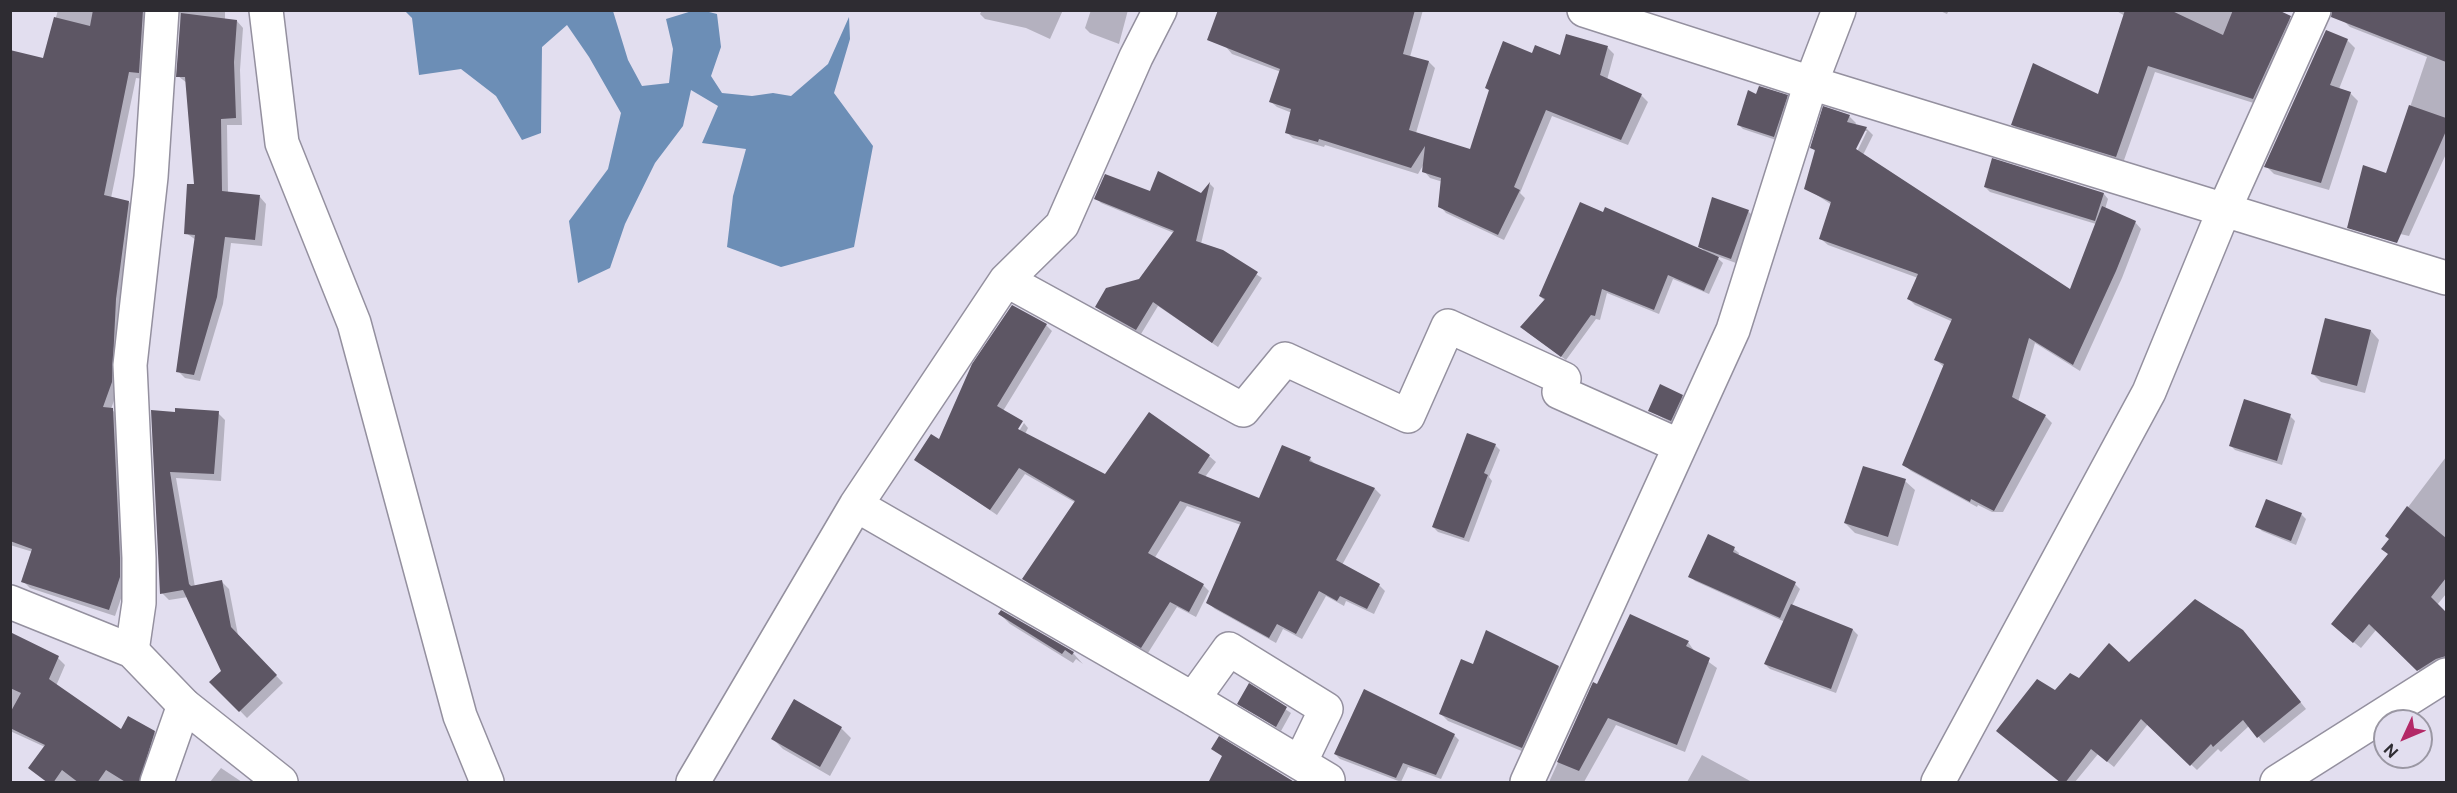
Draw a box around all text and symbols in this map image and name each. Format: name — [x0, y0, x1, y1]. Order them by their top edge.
north arrow — [2373, 709, 2433, 769]
text: N — [2380, 739, 2402, 762]

